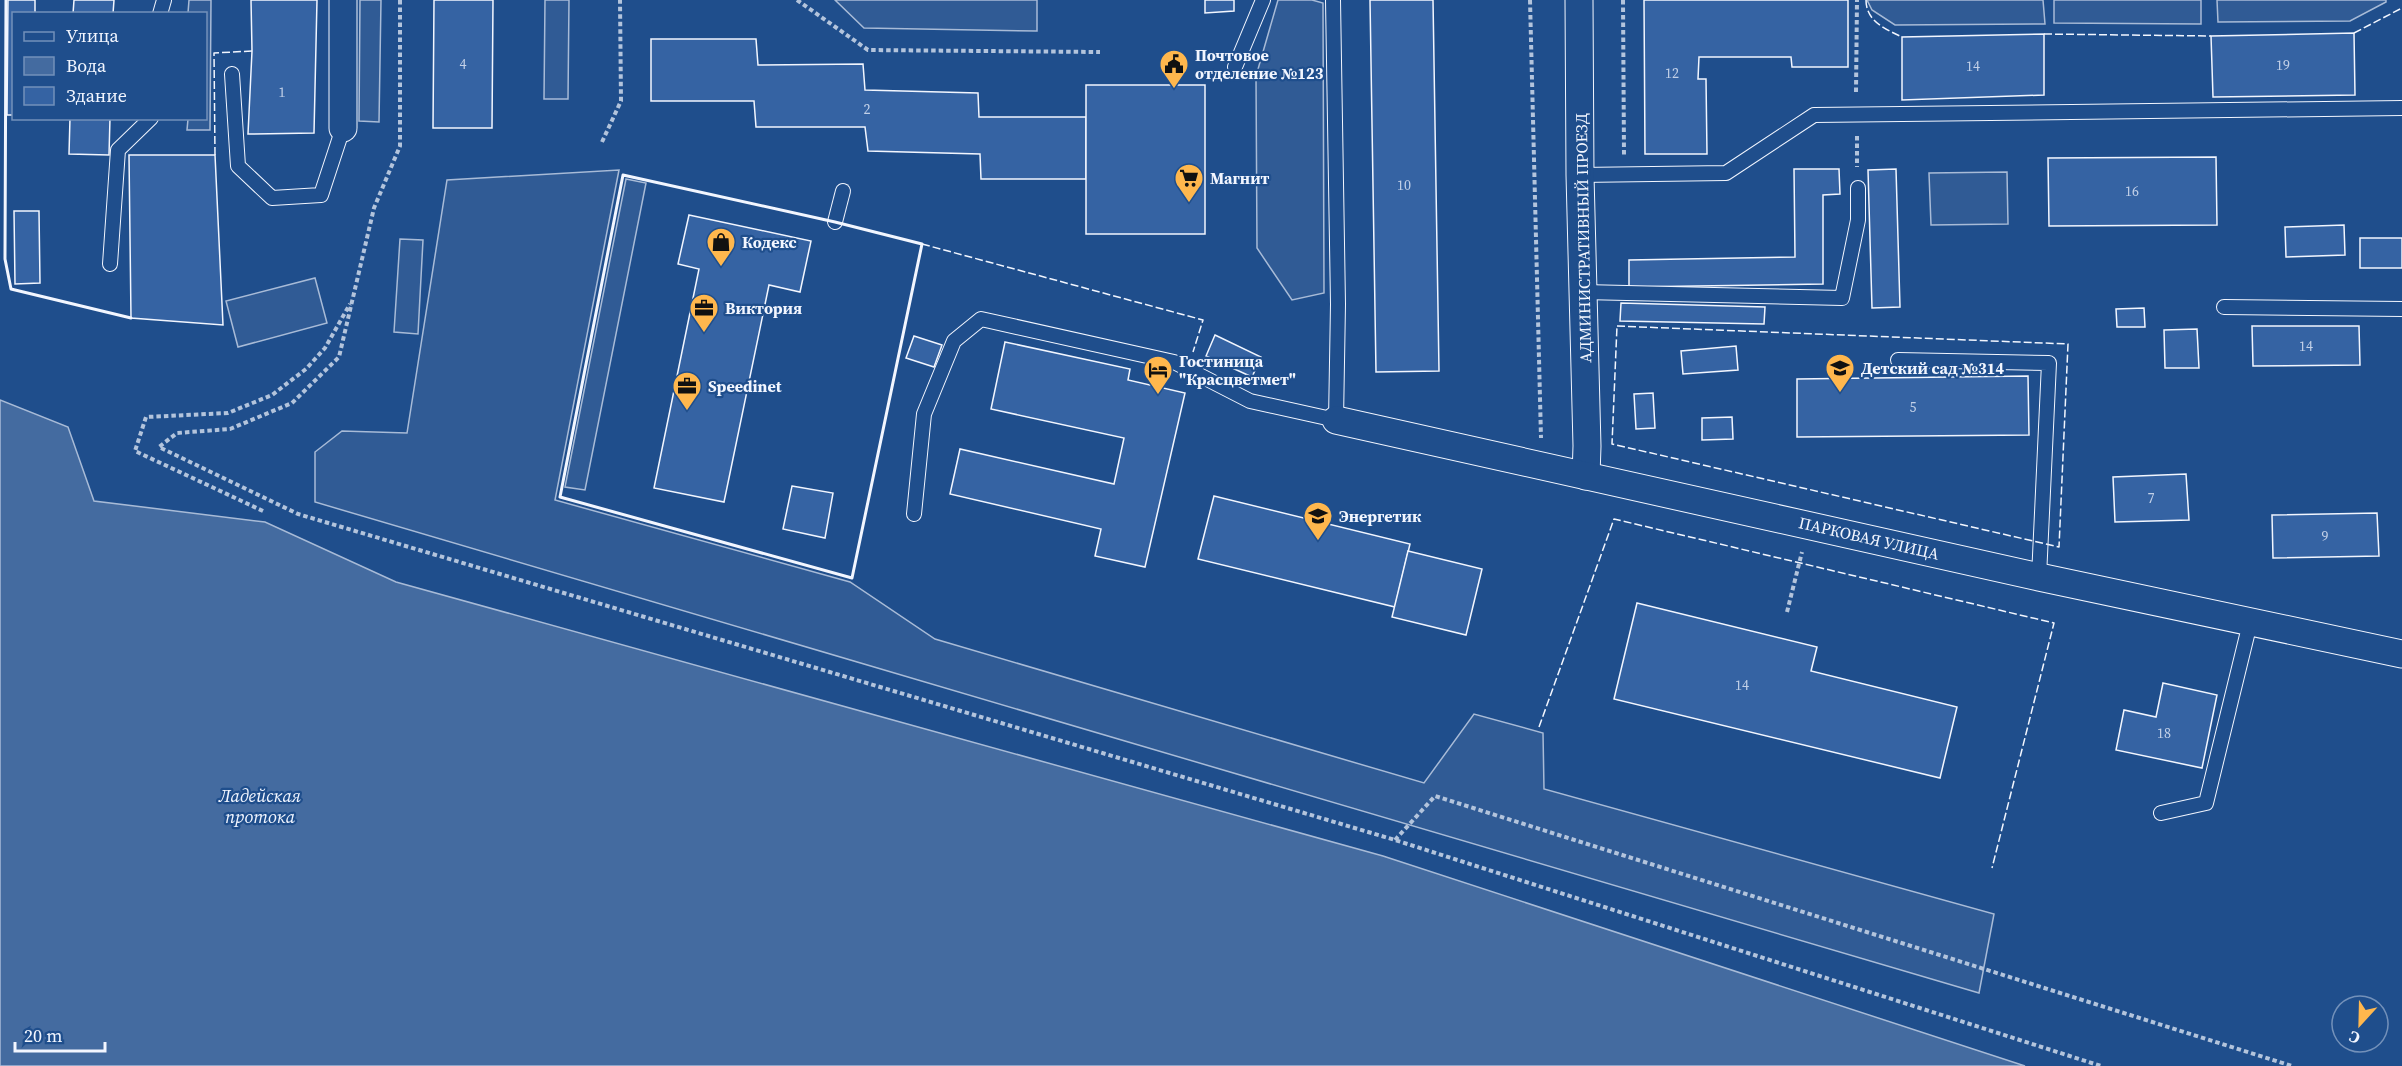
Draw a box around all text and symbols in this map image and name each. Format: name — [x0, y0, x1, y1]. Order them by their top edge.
legend — [12, 12, 207, 120]
text: Улица — [66, 23, 119, 48]
place label: Почтовое отделение №123 — [1195, 44, 1324, 84]
public building icon: Почтовое отделение №123 — [1158, 48, 1190, 90]
text: Вода — [66, 53, 107, 78]
house number: 4 — [460, 54, 467, 74]
house number: 19 — [2276, 55, 2290, 75]
house number: 14 — [1966, 56, 1980, 76]
house number: 12 — [1665, 63, 1679, 83]
house number: 1 — [279, 82, 286, 102]
text: Здание — [66, 83, 127, 108]
house number: 2 — [864, 99, 871, 119]
street label: АДМИНИСТРАТИВНЫЙ ПРОЕЗД — [1570, 113, 1596, 363]
supermarket icon: Магнит — [1173, 162, 1205, 204]
place label: Магнит — [1210, 167, 1270, 189]
house number: 10 — [1397, 175, 1411, 195]
house number: 16 — [2125, 181, 2139, 201]
shop icon: Кодекс — [705, 226, 737, 268]
place label: Кодекс — [742, 231, 797, 253]
office icon: Виктория — [688, 292, 720, 334]
place label: Виктория — [725, 297, 802, 319]
house number: 14 — [2299, 336, 2313, 356]
place label: Гостиница "Красцветмет" — [1179, 350, 1296, 390]
school or university icon: Детский сад №314 — [1824, 352, 1856, 394]
hotel icon: Гостиница "Красцветмет" — [1142, 354, 1174, 396]
place label: Детский сад №314 — [1861, 357, 2004, 379]
office icon: Speedinet — [671, 370, 703, 412]
place label: Speedinet — [708, 375, 782, 397]
house number: 5 — [1910, 397, 1917, 417]
house number: 7 — [2148, 488, 2155, 508]
school or university icon: Энергетик — [1302, 500, 1334, 542]
place label: Энергетик — [1339, 505, 1422, 527]
street label: ПАРКОВАЯ УЛИЦА — [1797, 511, 1942, 565]
house number: 9 — [2322, 526, 2329, 546]
house number: 14 — [1735, 675, 1749, 695]
house number: 18 — [2157, 723, 2171, 743]
water label: Ладейская протока — [218, 783, 301, 829]
north arrow — [2330, 994, 2390, 1054]
scale bar — [15, 1015, 105, 1053]
text: 20 m — [24, 1023, 62, 1048]
text: С — [2346, 1026, 2363, 1050]

